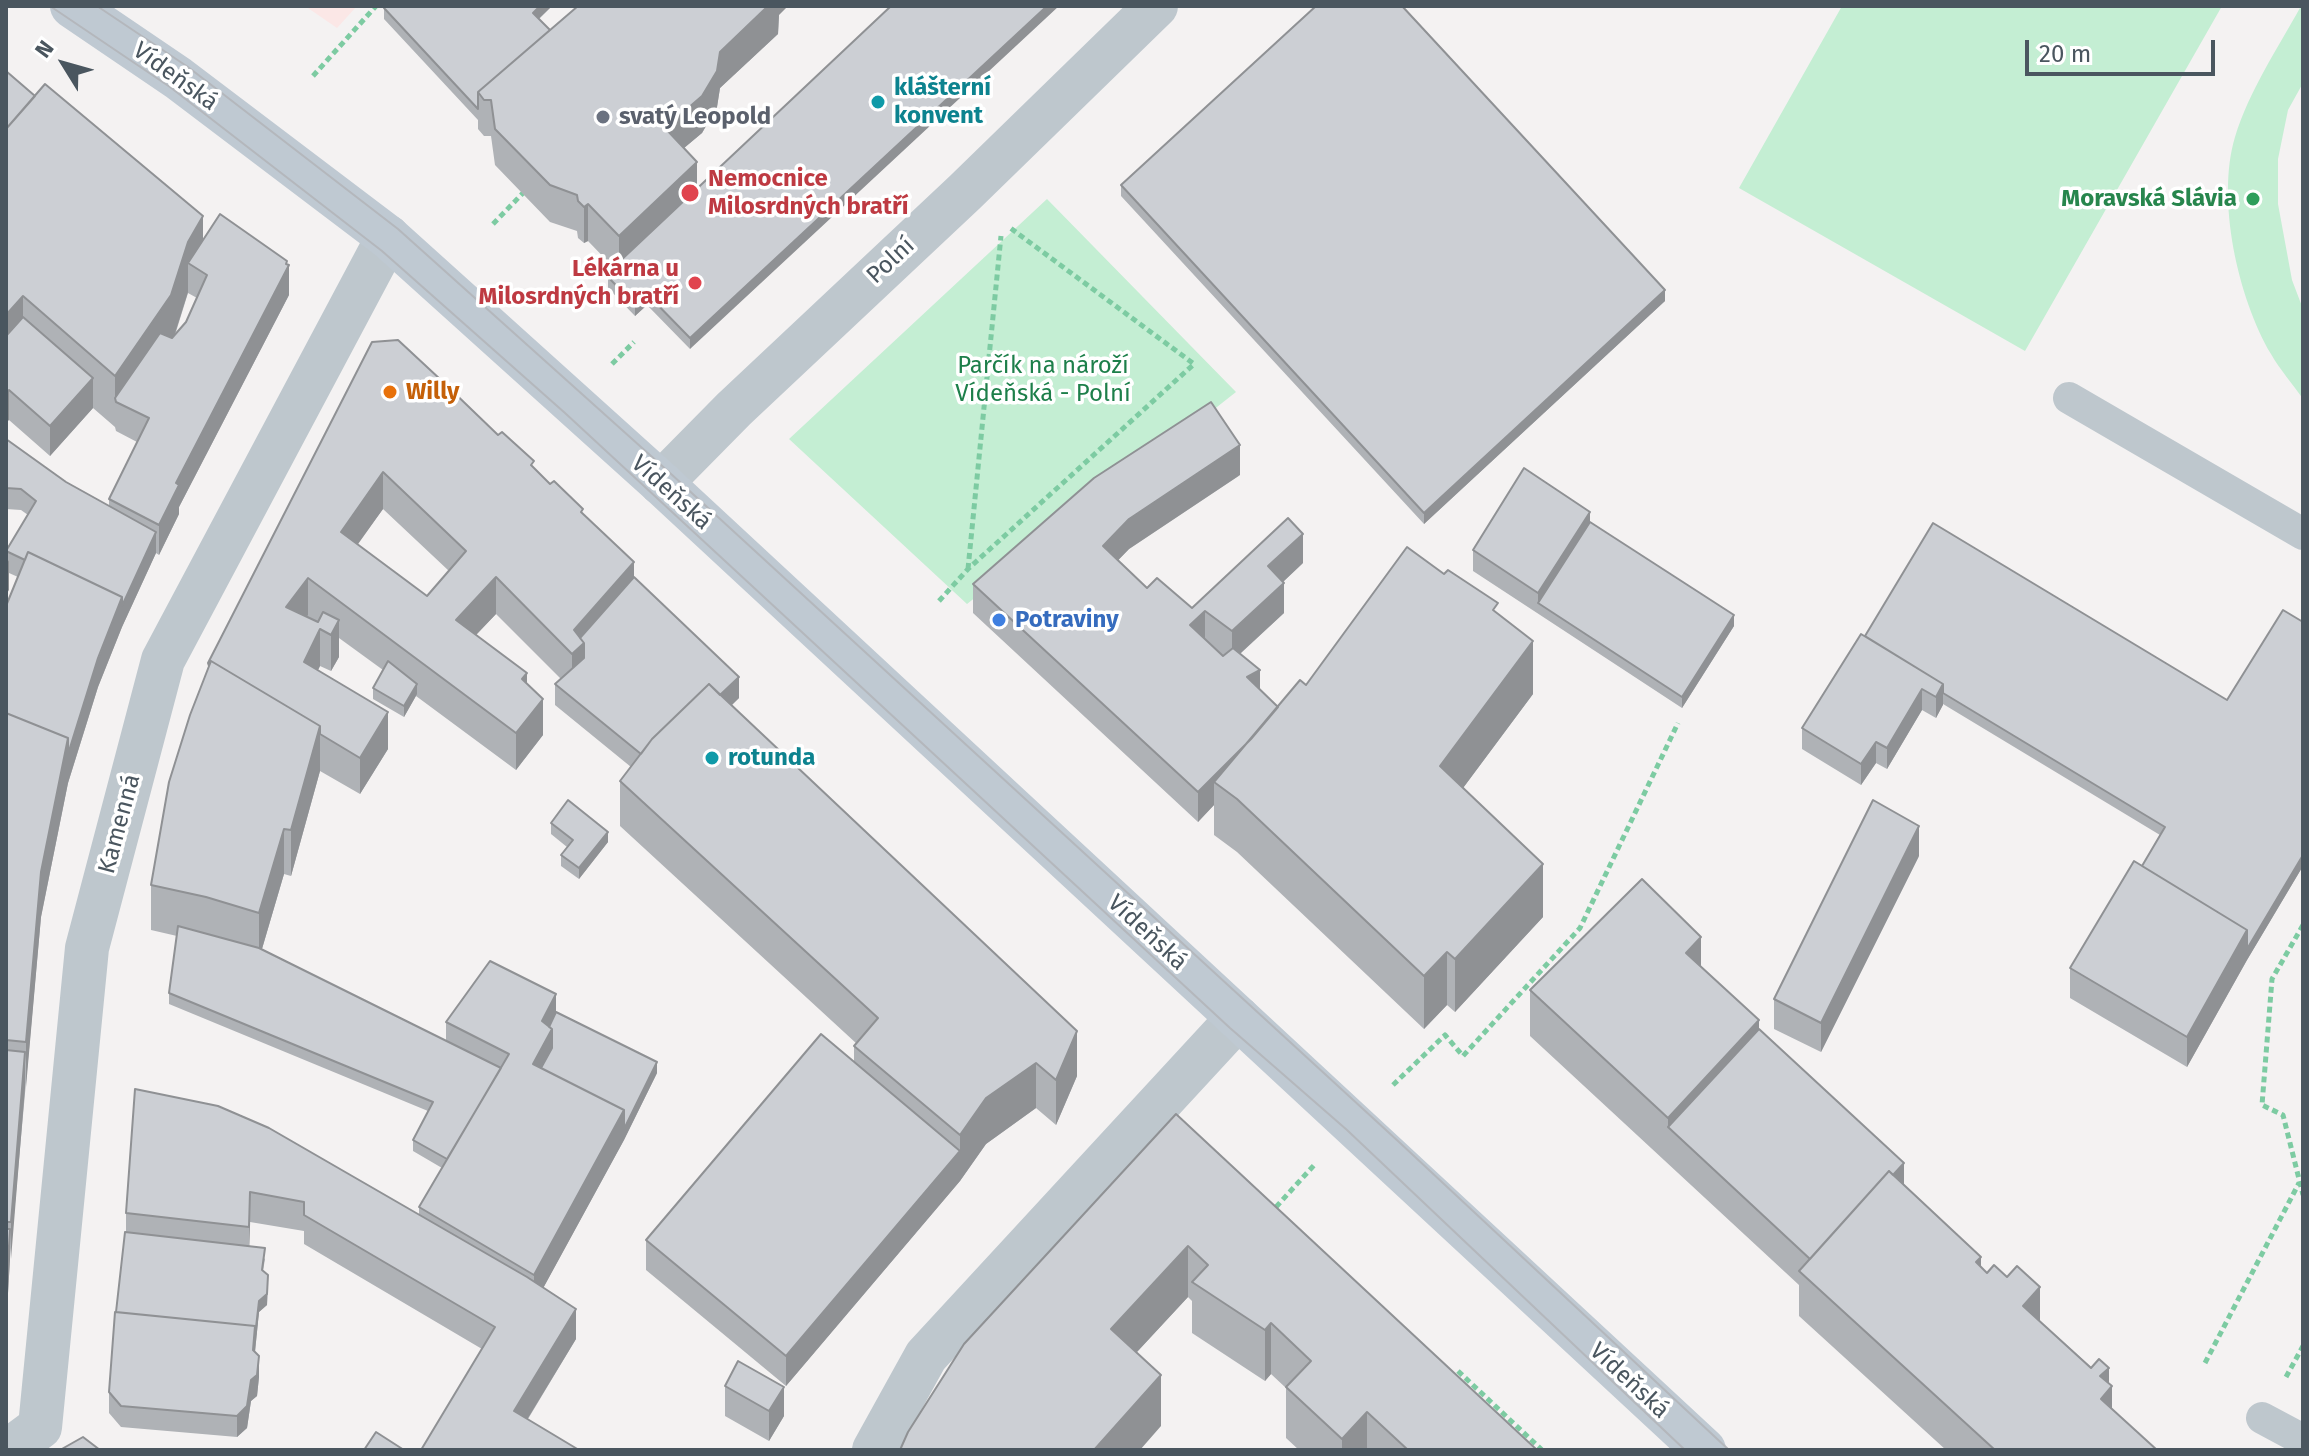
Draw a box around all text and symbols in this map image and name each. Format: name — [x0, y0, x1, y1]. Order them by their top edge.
north arrow — [24, 24, 104, 104]
scale bar — [2029, 24, 2219, 74]
text: N — [29, 35, 60, 63]
street label: Vídeňská — [127, 37, 223, 117]
text: 20 m — [2039, 40, 2091, 68]
place label: klášterní konvent — [894, 74, 991, 130]
marker: klášterní konvent — [869, 93, 887, 111]
place label: svatý Leopold — [619, 103, 771, 131]
marker: svatý Leopold — [594, 108, 612, 126]
place label: Nemocnice Milosrdných bratří — [708, 165, 908, 221]
marker: Nemocnice Milosrdných bratří — [679, 182, 701, 204]
place label: Moravská Slávia — [2061, 185, 2237, 213]
marker: Moravská Slávia — [2244, 190, 2262, 208]
street label: Polní — [861, 232, 921, 290]
place label: Lékárna u Milosrdných bratří — [479, 255, 679, 311]
marker: Lékárna u Milosrdných bratří — [686, 274, 704, 292]
park label: Parčík na nároží Vídeňská - Polní — [955, 352, 1131, 408]
place label: Willy — [406, 378, 460, 406]
marker: Willy — [381, 383, 399, 401]
street label: Vídeňská — [625, 449, 717, 537]
place label: Potraviny — [1015, 606, 1119, 634]
marker: Potraviny — [990, 611, 1008, 629]
place label: rotunda — [728, 744, 815, 772]
marker: rotunda — [703, 749, 721, 767]
street label: Kamenná — [93, 771, 147, 877]
street label: Vídeňská — [1101, 889, 1193, 977]
street label: Vídeňská — [1583, 1337, 1675, 1425]

